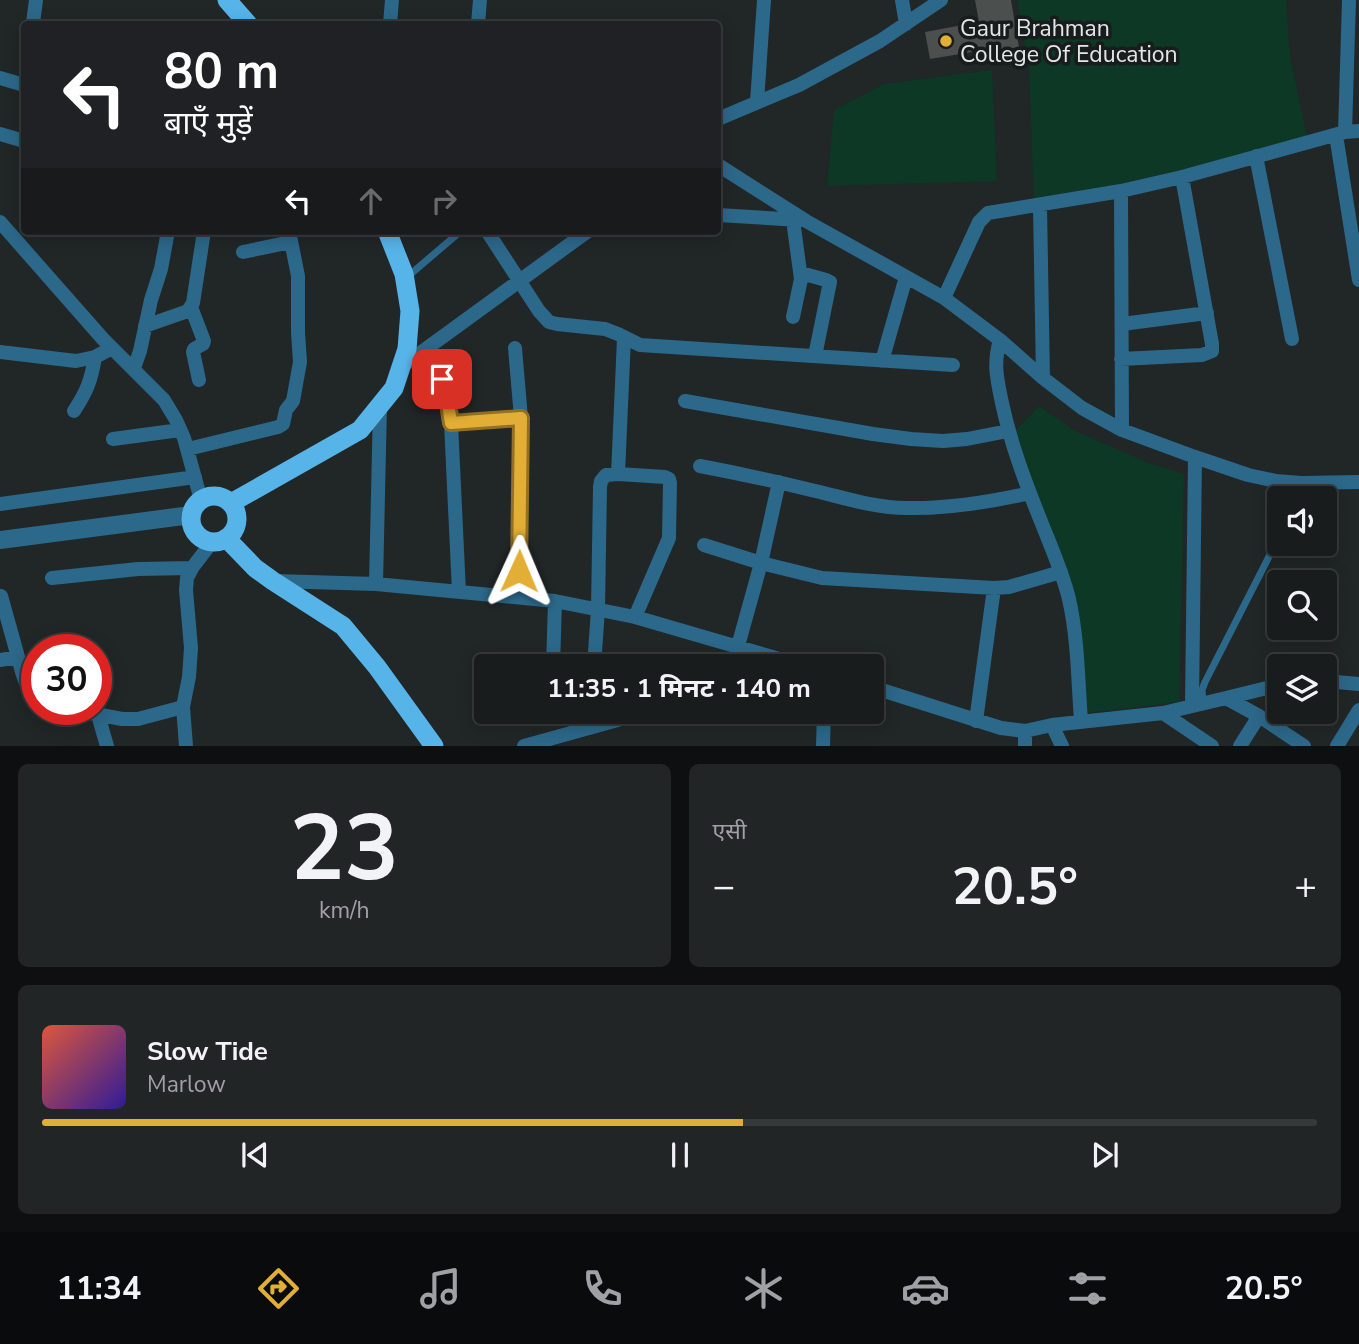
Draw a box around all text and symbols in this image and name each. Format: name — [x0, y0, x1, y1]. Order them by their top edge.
place label: Gaur Brahman College Of Education — [960, 13, 1178, 70]
marker: Gaur Brahman College Of Education — [938, 33, 954, 49]
text: 80 m — [164, 38, 279, 105]
icon: left — [49, 49, 140, 140]
text: बाएँ मुड़ें — [164, 102, 253, 145]
icon: left — [279, 182, 317, 220]
icon: ahead — [352, 182, 390, 220]
icon: right — [425, 182, 463, 220]
pin — [412, 349, 472, 409]
icon: arrive — [423, 360, 461, 398]
map controls — [1267, 486, 1337, 724]
button: sound — [1267, 486, 1337, 556]
position arrow — [482, 534, 556, 608]
button: search — [1267, 570, 1337, 640]
speed limit sign: 30 — [21, 634, 112, 725]
button: layers — [1267, 654, 1337, 724]
text: 11:35 · 1 मिनट · 140 m — [547, 671, 811, 706]
text: 23 — [290, 787, 399, 911]
text: एसी — [713, 816, 747, 847]
text: 20.5° — [952, 851, 1078, 922]
text: − — [713, 861, 735, 912]
text: + — [1294, 861, 1317, 912]
text: km/h — [319, 895, 370, 926]
text: Slow Tide — [147, 1034, 268, 1069]
text: Marlow — [147, 1069, 226, 1100]
icon: previous — [236, 1136, 274, 1174]
icon: pause — [661, 1136, 699, 1174]
icon: next — [1086, 1136, 1124, 1174]
icon: directions — [254, 1264, 303, 1313]
icon: music — [416, 1264, 465, 1313]
icon: phone — [578, 1264, 627, 1313]
icon: climate — [739, 1264, 788, 1313]
icon: car — [901, 1264, 950, 1313]
icon: filters — [1063, 1264, 1112, 1313]
text: 11:34 — [56, 1267, 141, 1310]
text: 20.5° — [1225, 1267, 1303, 1310]

